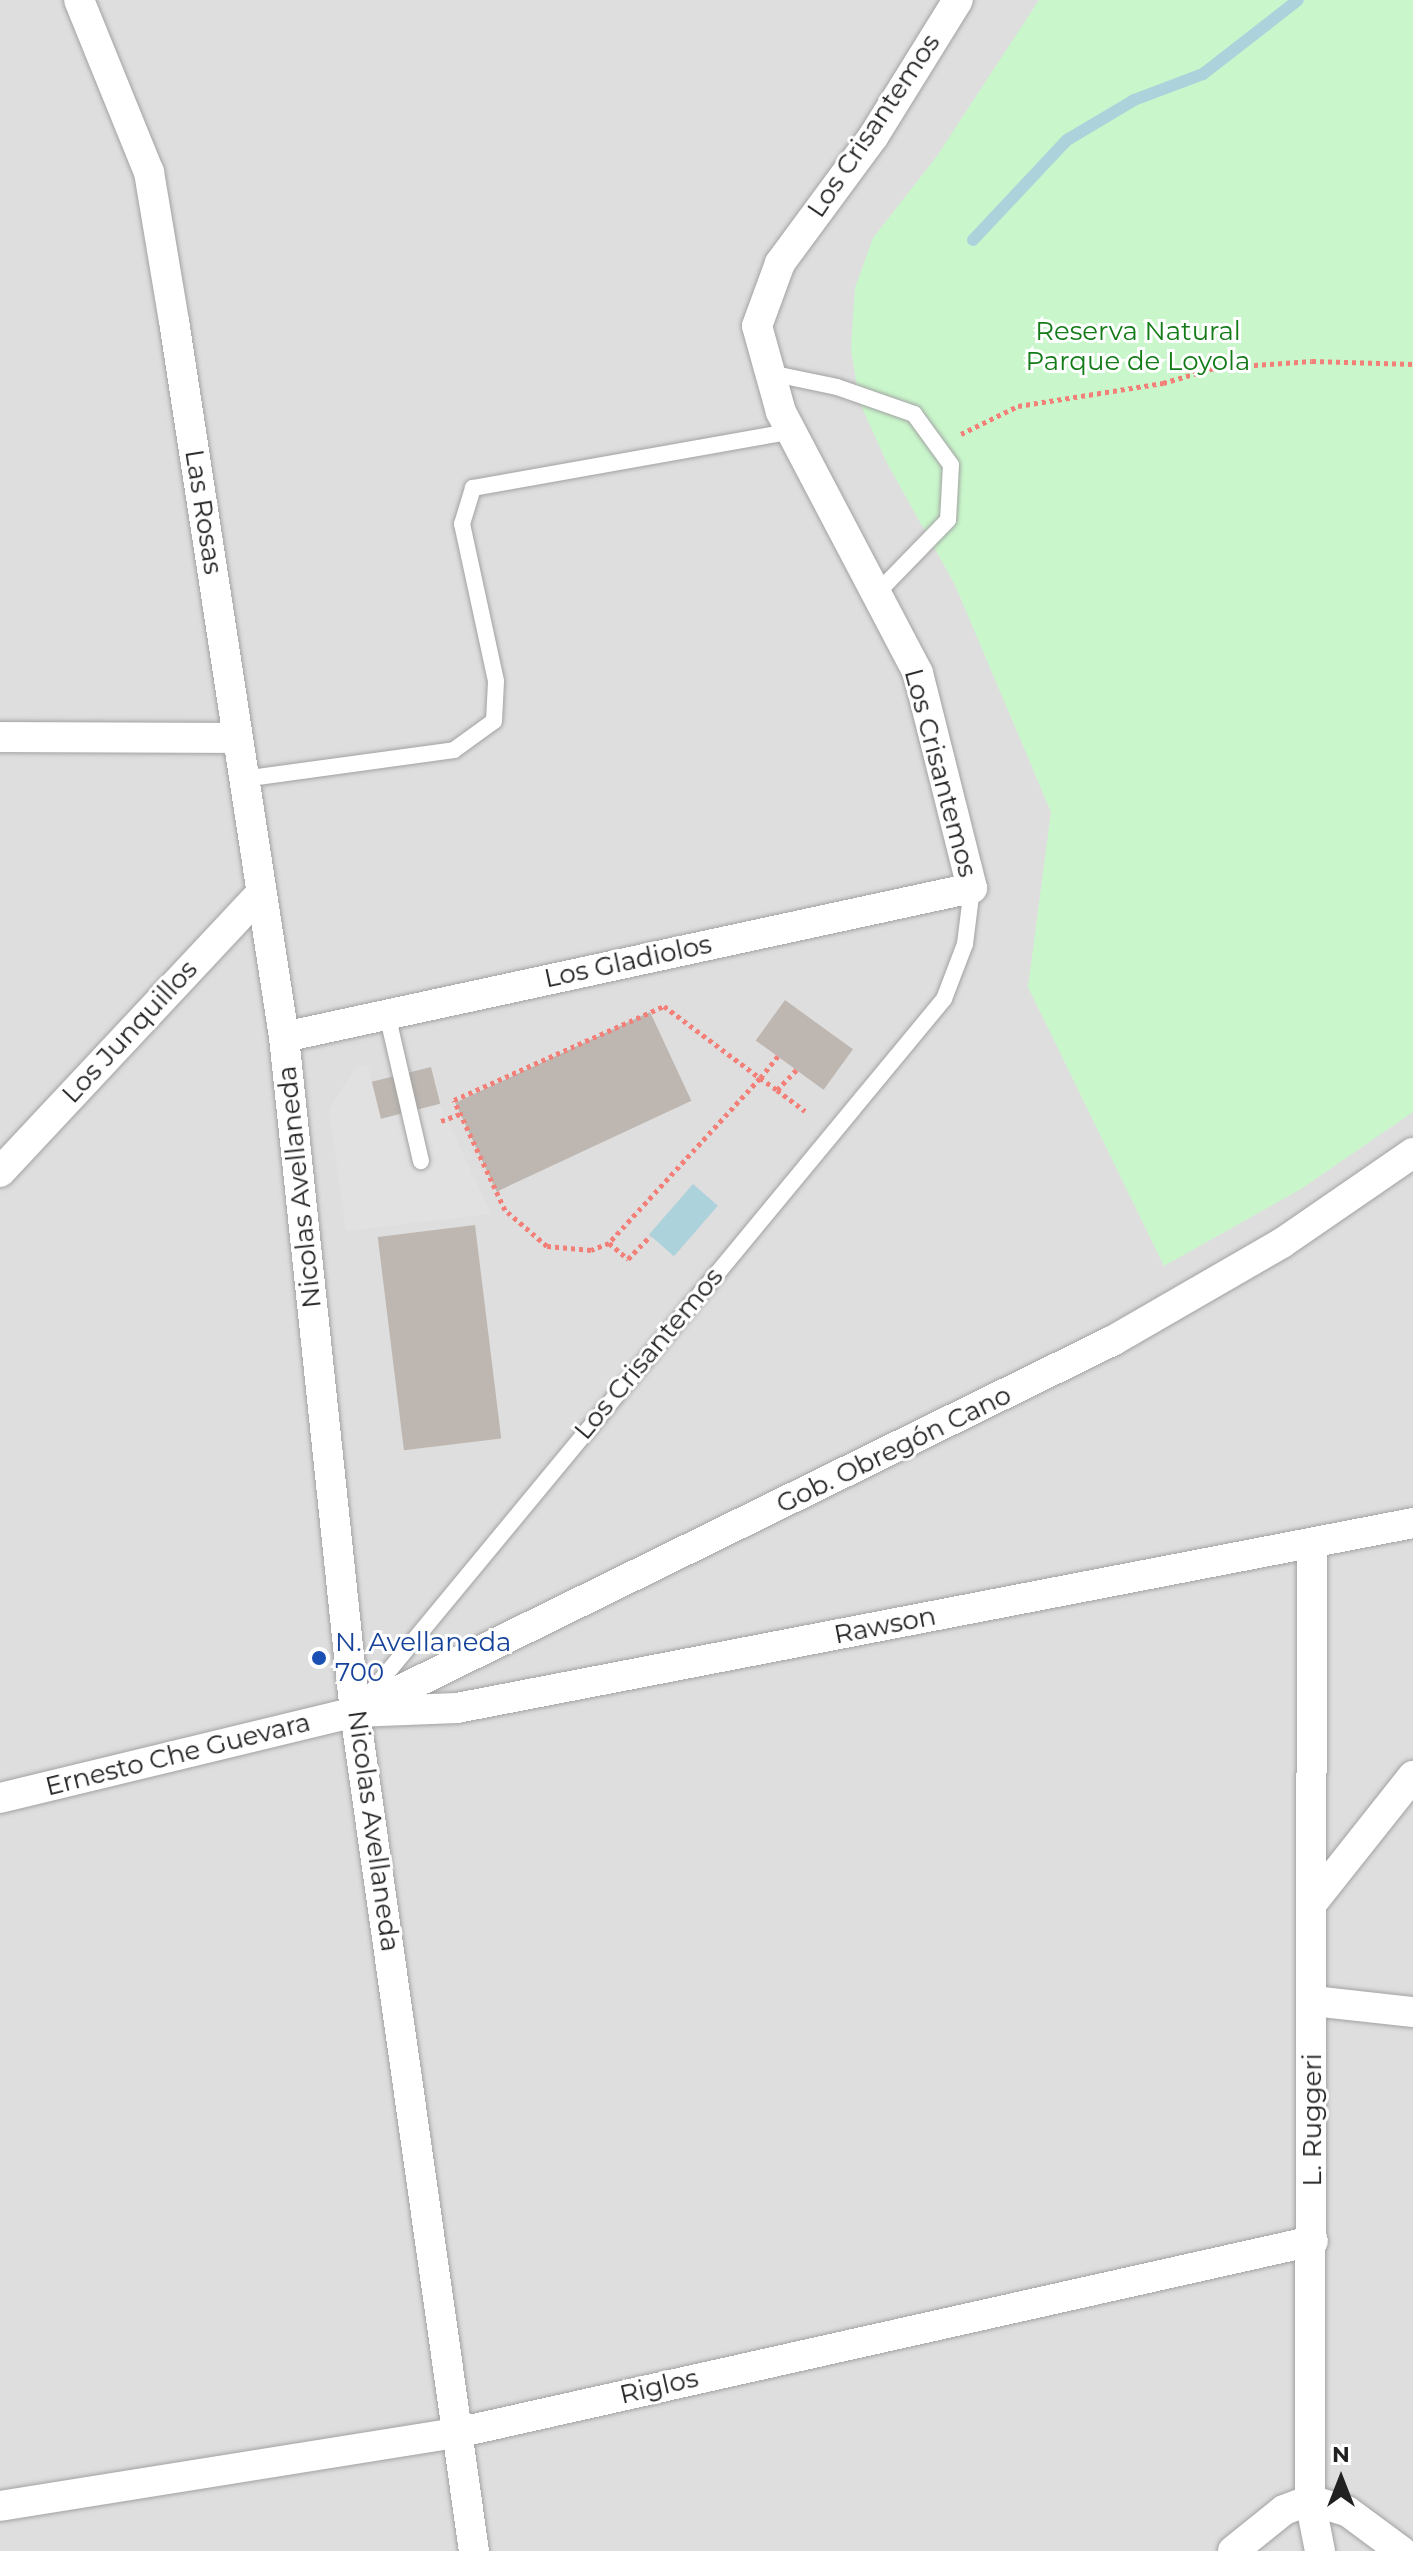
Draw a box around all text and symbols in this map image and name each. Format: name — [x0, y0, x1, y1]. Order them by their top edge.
street label: Los Crisantemos — [801, 28, 947, 224]
park label: Reserva Natural Parque de Loyola — [1026, 316, 1250, 378]
street label: Las Rosas — [178, 447, 228, 577]
street label: Los Crisantemos — [897, 665, 983, 881]
street label: Los Gladiolos — [541, 929, 715, 995]
street label: Los Junquillos — [56, 954, 204, 1110]
street label: Nicolas Avellaneda — [272, 1064, 328, 1310]
street label: Los Crisantemos — [568, 1262, 730, 1446]
street label: Gob. Obregón Cano — [772, 1380, 1016, 1520]
street label: Rawson — [831, 1601, 939, 1651]
place label: N. Avellaneda 700 — [335, 1627, 511, 1688]
marker: N. Avellaneda 700 — [310, 1649, 328, 1667]
street label: Ernesto Che Guevara — [42, 1707, 314, 1803]
street label: Nicolas Avellaneda — [341, 1708, 405, 1954]
street label: L. Ruggeri — [1297, 2053, 1329, 2187]
street label: Riglos — [617, 2363, 701, 2411]
north arrow — [1301, 2439, 1381, 2519]
text: N — [1332, 2441, 1350, 2468]

